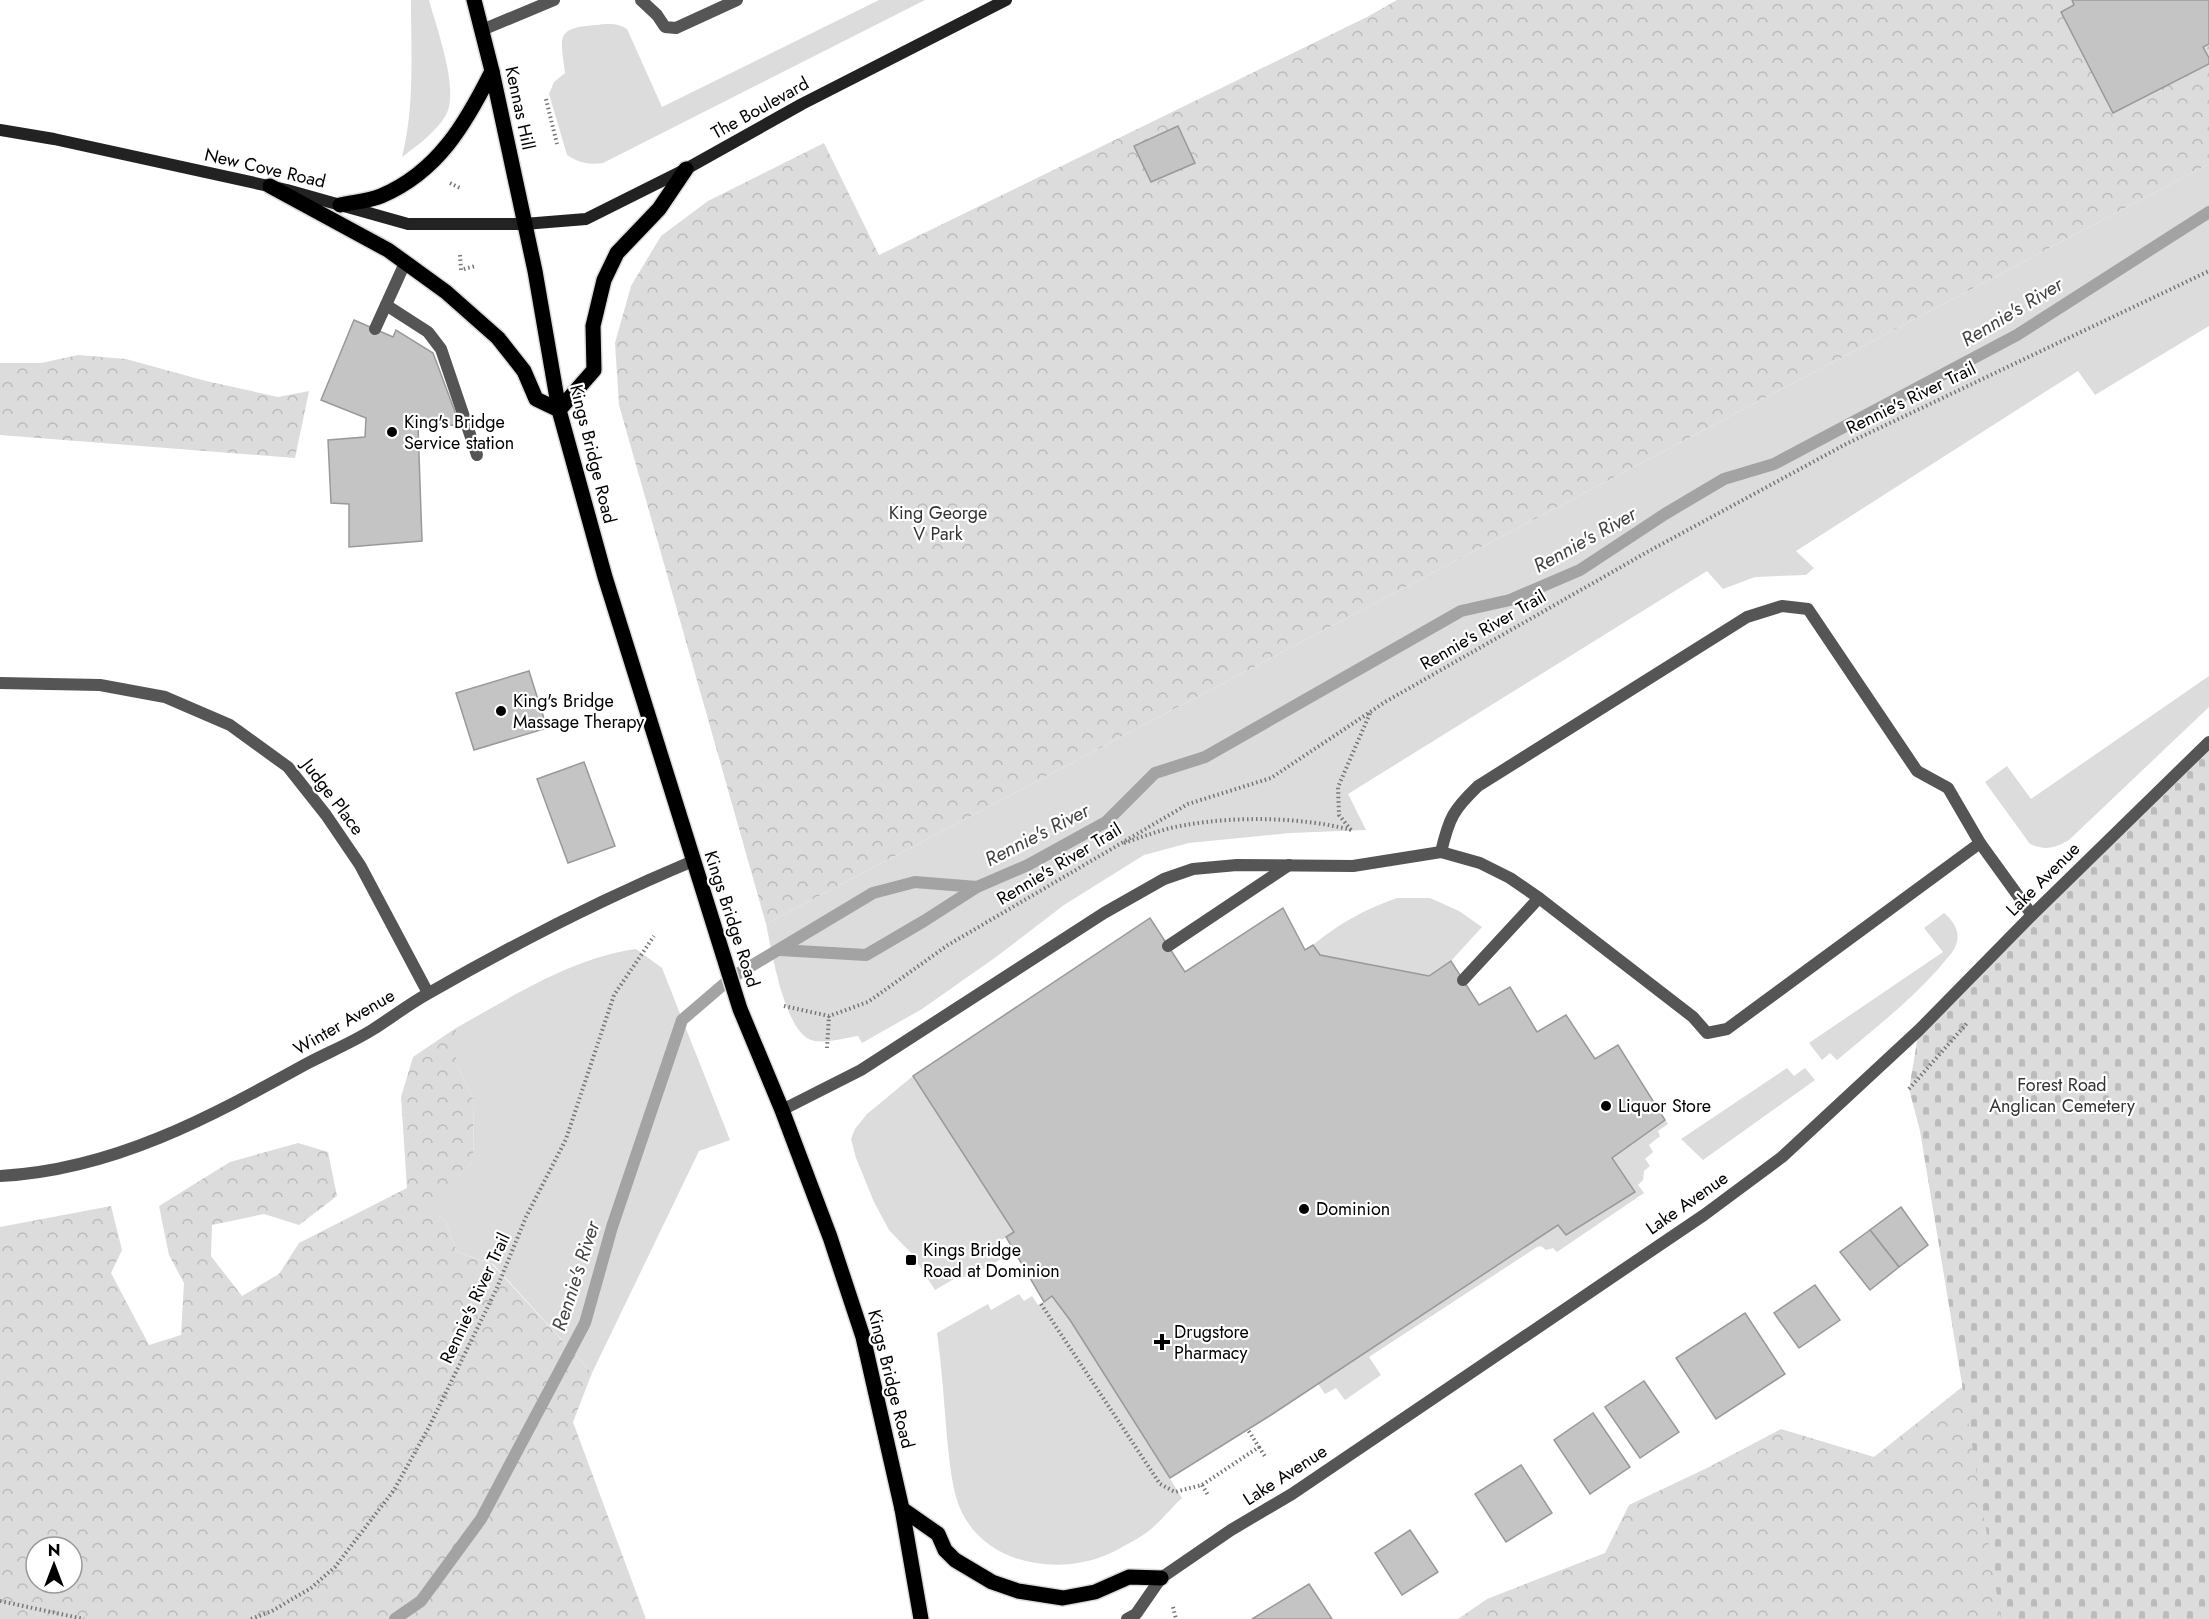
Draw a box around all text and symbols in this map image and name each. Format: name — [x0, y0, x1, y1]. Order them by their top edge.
street label: Kennas Hill — [498, 64, 542, 152]
street label: The Boulevard — [706, 70, 814, 146]
street label: New Cove Road — [202, 141, 328, 195]
water label: Rennie's River — [1956, 270, 2069, 354]
street label: Rennie's River Trail — [1842, 355, 1980, 441]
street label: Kings Bridge Road — [563, 382, 623, 526]
place label: King's Bridge Service station — [404, 409, 514, 456]
marker: King's Bridge Service station — [385, 425, 399, 439]
water label: Rennie's River — [1528, 499, 1643, 580]
park label: King George V Park — [889, 500, 987, 547]
street label: Rennie's River Trail — [1415, 583, 1551, 677]
place label: King's Bridge Massage Therapy — [513, 688, 644, 735]
marker: King's Bridge Massage Therapy — [494, 704, 508, 718]
street label: Judge Place — [294, 752, 370, 841]
water label: Rennie's River — [980, 796, 1095, 874]
street label: Rennie's River Trail — [992, 816, 1126, 912]
street label: Lake Avenue — [2000, 836, 2086, 922]
street label: Kings Bridge Road — [698, 847, 766, 991]
street label: Winter Avenue — [288, 982, 400, 1062]
park label: Forest Road Anglican Cemetery — [1989, 1072, 2135, 1119]
place label: Liquor Store — [1618, 1093, 1711, 1119]
marker: Liquor Store — [1599, 1099, 1613, 1113]
street label: Lake Avenue — [1641, 1165, 1733, 1241]
place label: Dominion — [1316, 1196, 1390, 1222]
marker: Dominion — [1297, 1202, 1311, 1216]
water label: Rennie's River — [545, 1216, 608, 1335]
street label: Rennie's River Trail — [433, 1228, 517, 1368]
place label: Kings Bridge Road at Dominion — [923, 1237, 1060, 1284]
marker: Kings Bridge Road at Dominion — [904, 1253, 918, 1267]
street label: Kings Bridge Road — [861, 1307, 921, 1451]
place label: Drugstore Pharmacy — [1174, 1319, 1249, 1366]
marker: Drugstore Pharmacy — [1155, 1335, 1169, 1349]
street label: Lake Avenue — [1238, 1438, 1332, 1512]
north arrow — [24, 1535, 84, 1595]
text: N — [48, 1539, 60, 1562]

